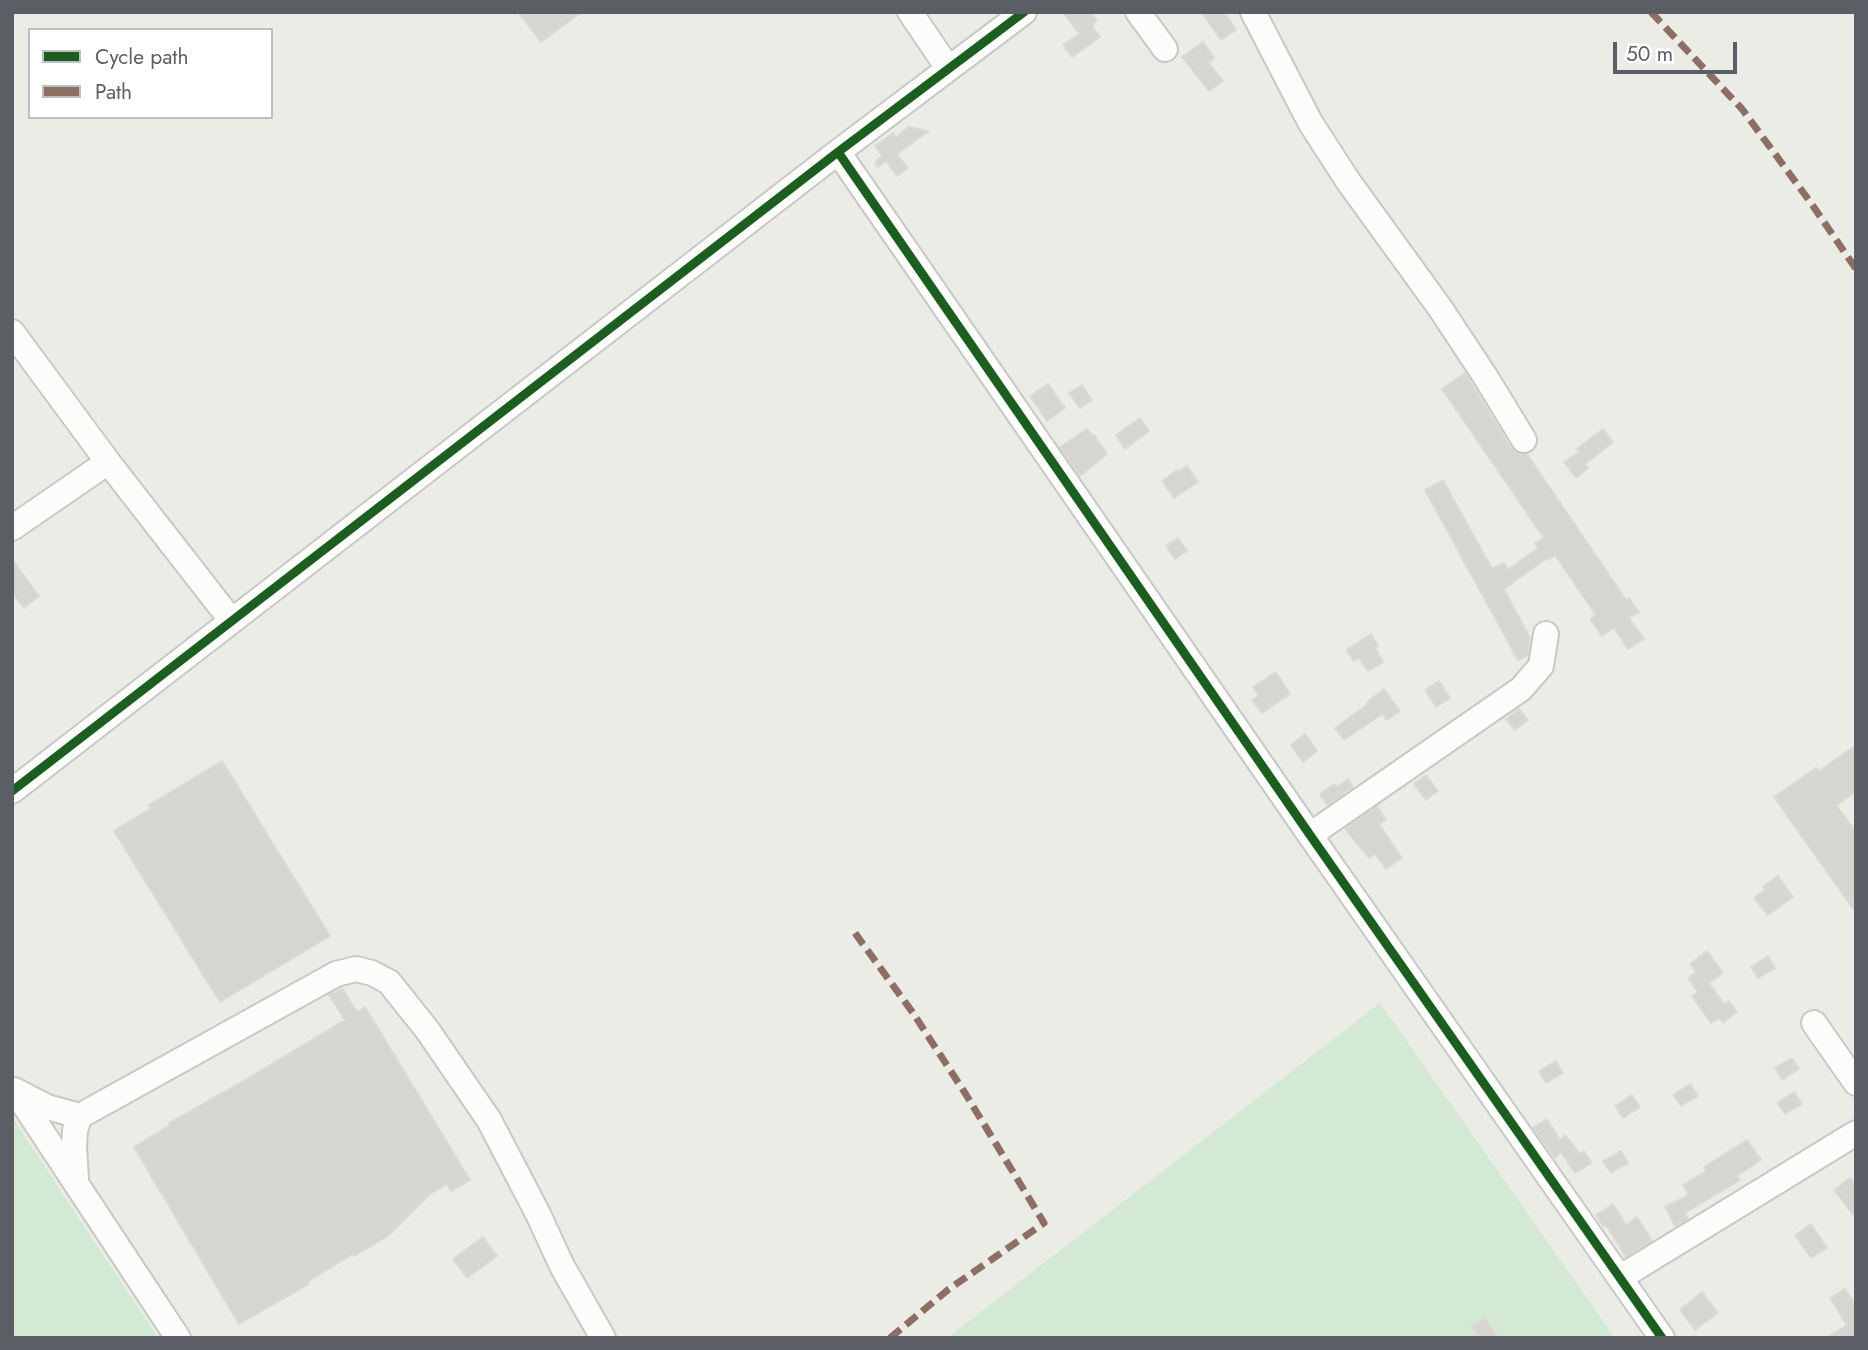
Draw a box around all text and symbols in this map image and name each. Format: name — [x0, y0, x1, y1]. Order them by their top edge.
legend — [28, 28, 273, 119]
scale bar — [1616, 28, 1740, 72]
text: 50 m — [1626, 39, 1673, 69]
text: Cycle path — [95, 42, 188, 72]
text: Path — [95, 77, 132, 107]

